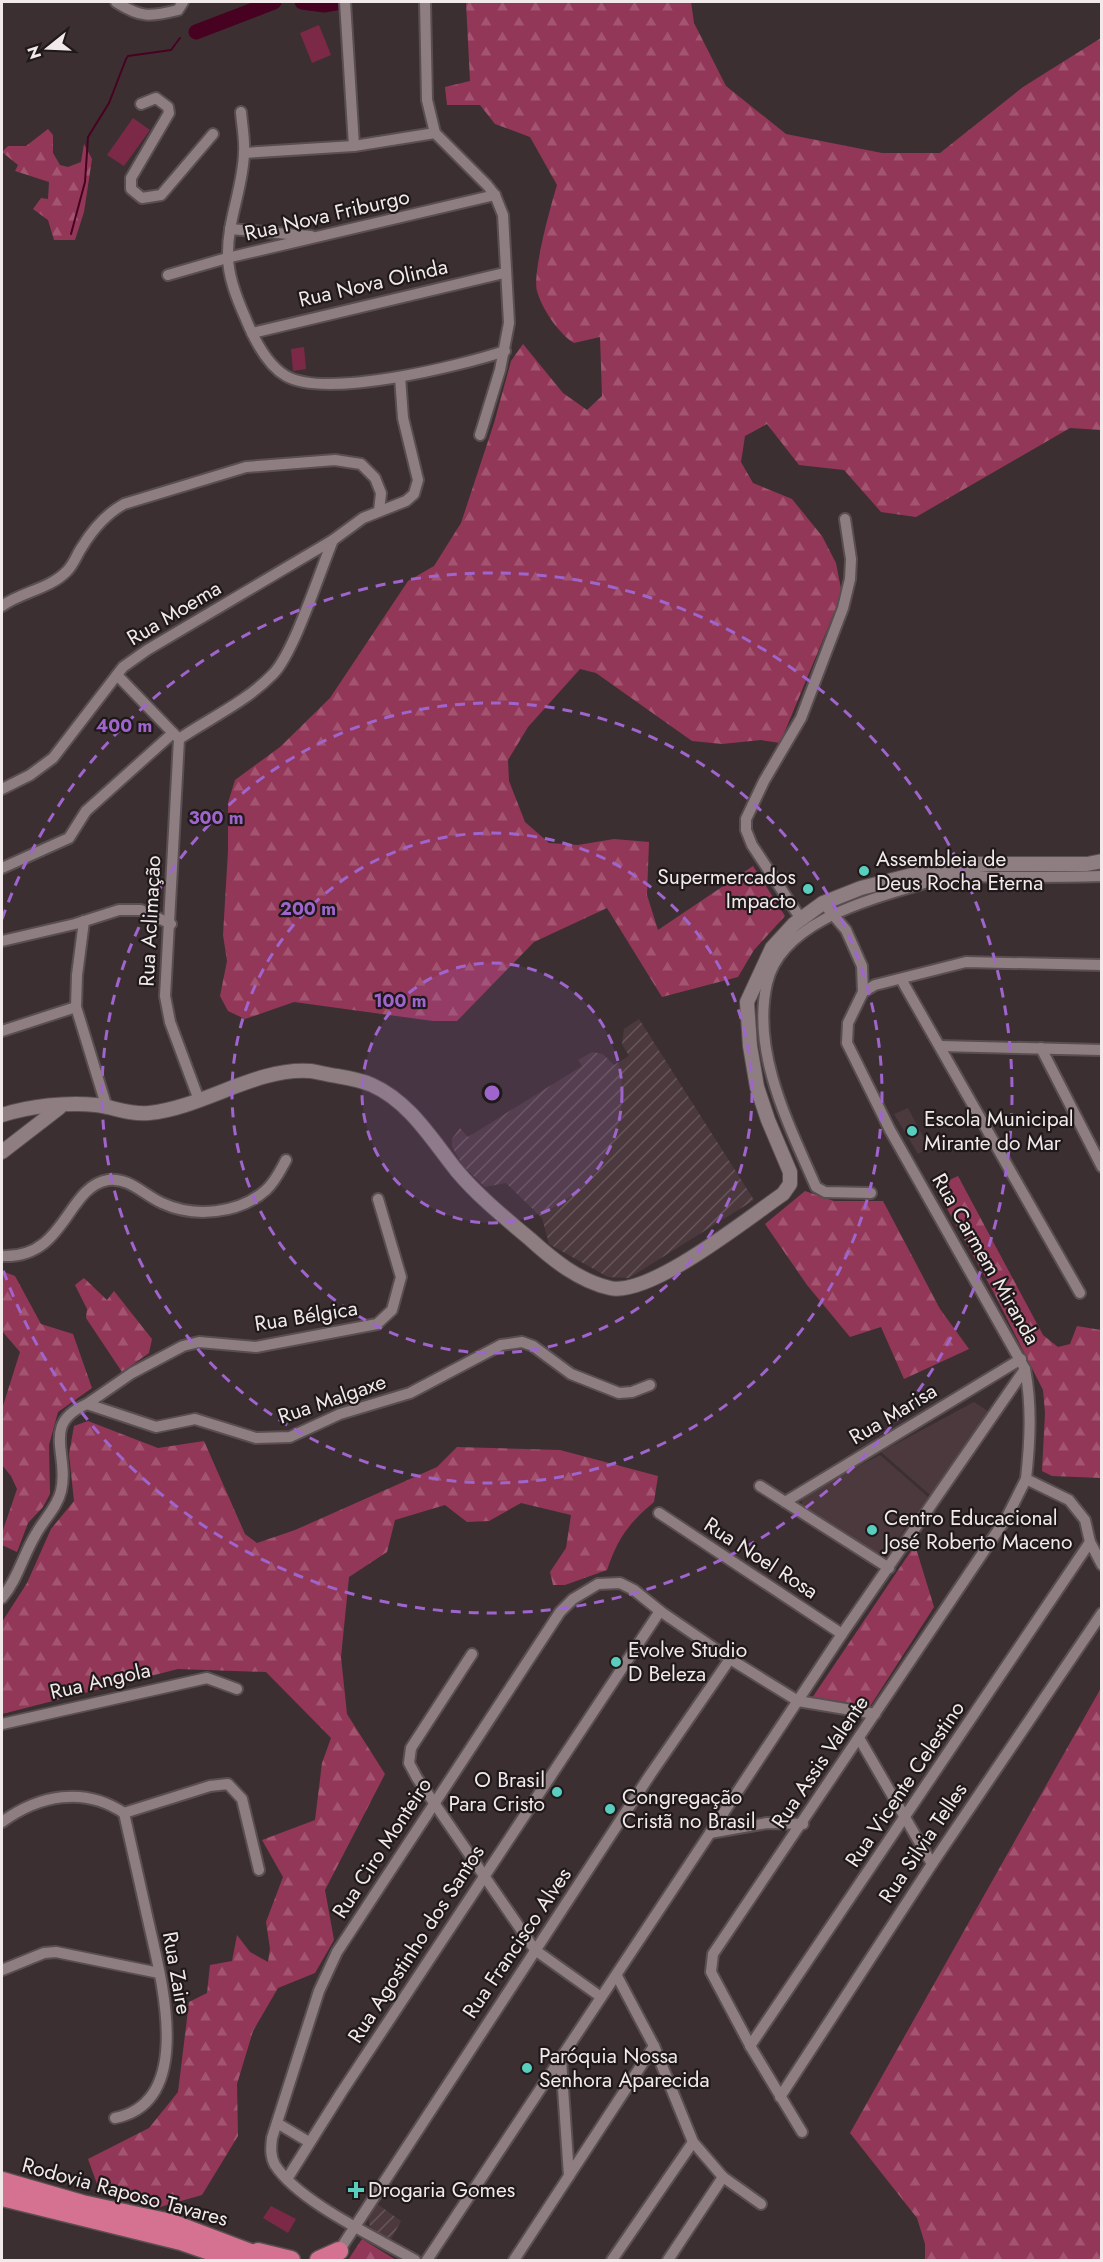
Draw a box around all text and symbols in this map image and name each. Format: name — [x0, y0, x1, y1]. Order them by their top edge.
north arrow — [18, 18, 78, 78]
text: N — [21, 43, 47, 62]
street label: Rua Nova Friburgo — [242, 181, 412, 249]
street label: Rua Nova Olinda — [295, 251, 451, 315]
street label: Rua Moema — [121, 573, 227, 653]
text: 400 m — [96, 713, 152, 739]
text: 300 m — [188, 805, 244, 831]
place label: Assembleia de Deus Rocha Eterna — [876, 844, 1043, 898]
street label: Rua Aclimação — [132, 855, 168, 987]
place label: Supermercados Impacto — [657, 862, 796, 916]
marker: Assembleia de Deus Rocha Eterna — [857, 864, 871, 878]
marker: Supermercados Impacto — [801, 882, 815, 896]
text: 200 m — [280, 896, 336, 922]
text: 100 m — [373, 988, 427, 1014]
centre of rings — [482, 1083, 502, 1103]
place label: Escola Municipal Mirante do Mar — [924, 1104, 1074, 1158]
marker: Escola Municipal Mirante do Mar — [905, 1124, 919, 1138]
street label: Rua Carmem Miranda — [925, 1168, 1047, 1350]
street label: Rua Bélgica — [252, 1293, 360, 1339]
street label: Rua Malgaxe — [274, 1366, 390, 1432]
street label: Rua Marisa — [843, 1376, 943, 1452]
place label: Centro Educacional José Roberto Maceno — [881, 1503, 1073, 1557]
street label: Rua Noel Rosa — [698, 1510, 824, 1606]
marker: Centro Educacional José Roberto Maceno — [865, 1523, 879, 1537]
place label: Evolve Studio D Beleza — [628, 1635, 747, 1689]
street label: Rua Angola — [47, 1655, 153, 1707]
marker: Evolve Studio D Beleza — [609, 1655, 623, 1669]
street label: Rua Assis Valente — [764, 1689, 876, 1834]
street label: Rua Vicente Celestino — [838, 1695, 972, 1873]
place label: O Brasil Para Cristo — [448, 1765, 545, 1819]
street label: Rua Ciro Monteiro — [325, 1772, 439, 1924]
street label: Rua Silvia Telles — [872, 1777, 974, 1909]
place label: Congregação Cristã no Brasil — [622, 1782, 756, 1836]
marker: O Brasil Para Cristo — [550, 1785, 564, 1799]
marker: Congregação Cristã no Brasil — [603, 1802, 617, 1816]
street label: Rua Agostinho dos Santos — [340, 1839, 492, 2049]
street label: Rua Francisco Alves — [455, 1862, 579, 2024]
street label: Rua Zaire — [155, 1929, 199, 2017]
place label: Paróquia Nossa Senhora Aparecida — [539, 2041, 710, 2095]
marker: Paróquia Nossa Senhora Aparecida — [520, 2061, 534, 2075]
street label: Rodovia Raposo Tavares — [19, 2150, 231, 2234]
place label: Drogaria Gomes — [368, 2175, 515, 2205]
marker: Drogaria Gomes — [349, 2183, 363, 2197]

